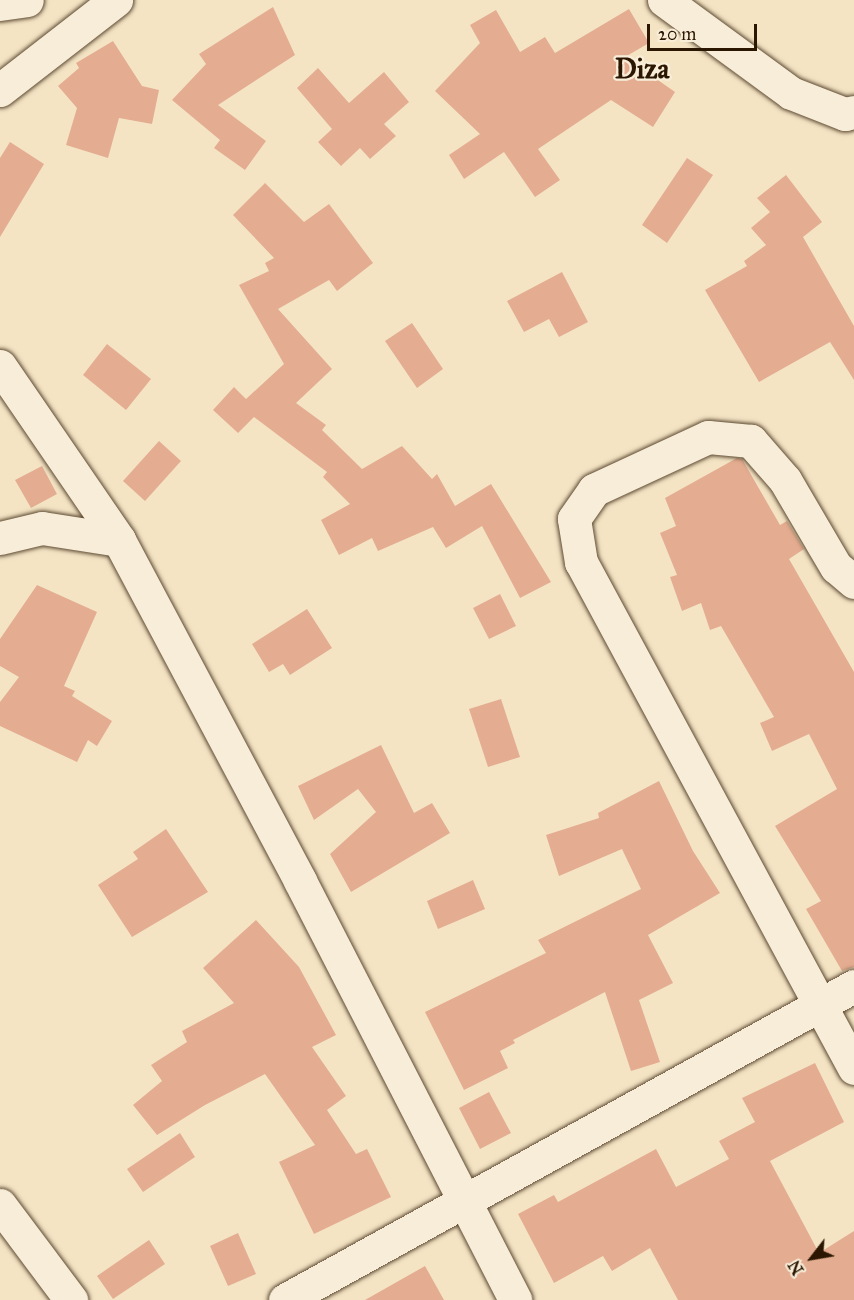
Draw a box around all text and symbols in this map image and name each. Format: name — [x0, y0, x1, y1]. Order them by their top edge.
scale bar — [650, 12, 760, 50]
text: 20 m — [658, 23, 696, 45]
district label: Diza — [615, 52, 669, 86]
north arrow — [782, 1228, 842, 1288]
text: N — [785, 1257, 808, 1278]

